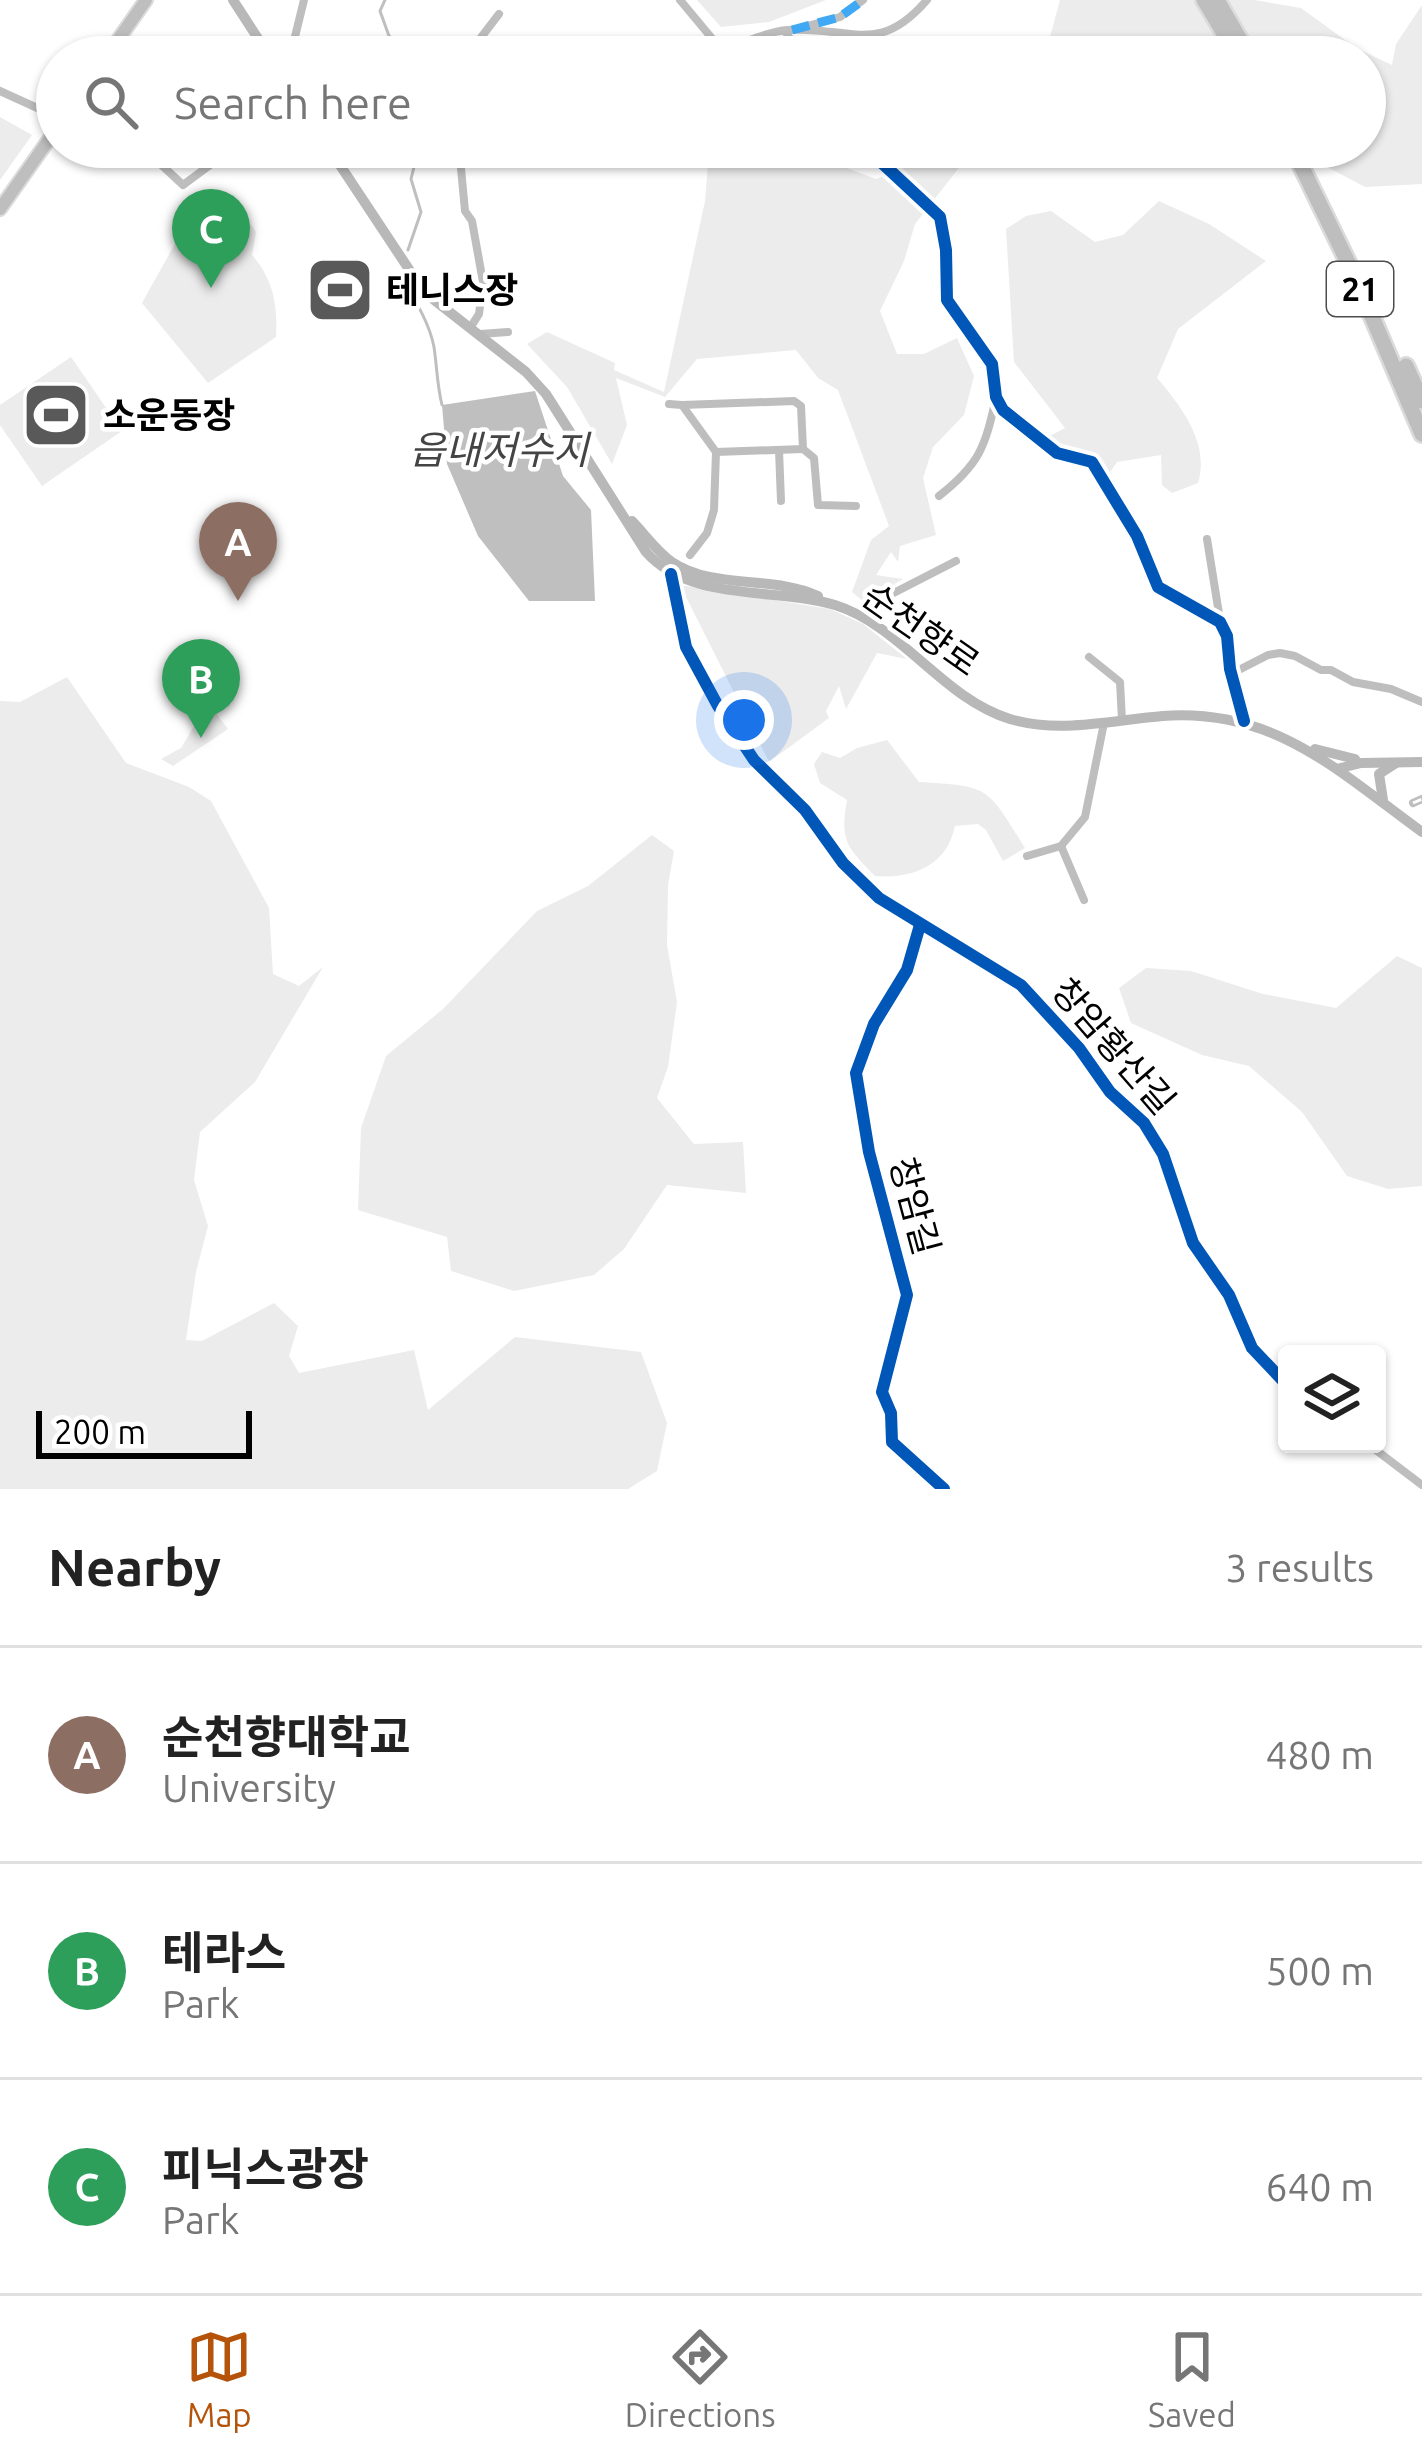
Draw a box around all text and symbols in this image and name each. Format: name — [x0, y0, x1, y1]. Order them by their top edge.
search box — [36, 36, 1386, 168]
icon: search — [78, 69, 144, 135]
text: Search here — [174, 77, 412, 128]
pin: C — [172, 189, 250, 288]
sports icon: 테니스장 — [305, 255, 375, 325]
road number: 21 — [1327, 262, 1393, 316]
place label: 테니스장 — [386, 269, 518, 310]
sports icon: 소운동장 — [21, 380, 91, 450]
place label: 소운동장 — [103, 394, 235, 435]
water label: 읍내저수지 — [409, 428, 592, 471]
pin: A — [199, 502, 277, 601]
street label: 순천향로 — [855, 574, 987, 683]
pin: B — [162, 639, 240, 738]
your location — [714, 690, 774, 750]
street label: 창암황산길 — [1045, 970, 1184, 1122]
street label: 창암길 — [883, 1153, 948, 1259]
map controls — [1278, 1345, 1386, 1453]
button: layers — [1278, 1345, 1386, 1453]
scale bar — [36, 1405, 252, 1458]
text: 200 m — [54, 1413, 146, 1450]
text: Nearby — [48, 1538, 221, 1596]
text: 3 results — [1225, 1546, 1374, 1589]
text: 순천향대학교 — [162, 1711, 410, 1762]
text: A — [73, 1733, 101, 1776]
text: 480 m — [1265, 1733, 1374, 1776]
text: University — [162, 1766, 336, 1809]
text: 테라스 — [162, 1927, 286, 1978]
text: B — [74, 1949, 100, 1992]
text: 500 m — [1265, 1949, 1374, 1992]
text: Park — [162, 1982, 240, 2025]
text: 피닉스광장 — [162, 2143, 369, 2194]
text: C — [75, 2165, 99, 2208]
text: 640 m — [1265, 2165, 1374, 2208]
text: Park — [162, 2198, 240, 2241]
tab: Map — [186, 2324, 252, 2433]
tab: Directions — [625, 2324, 775, 2433]
tab: Saved — [1148, 2324, 1236, 2433]

